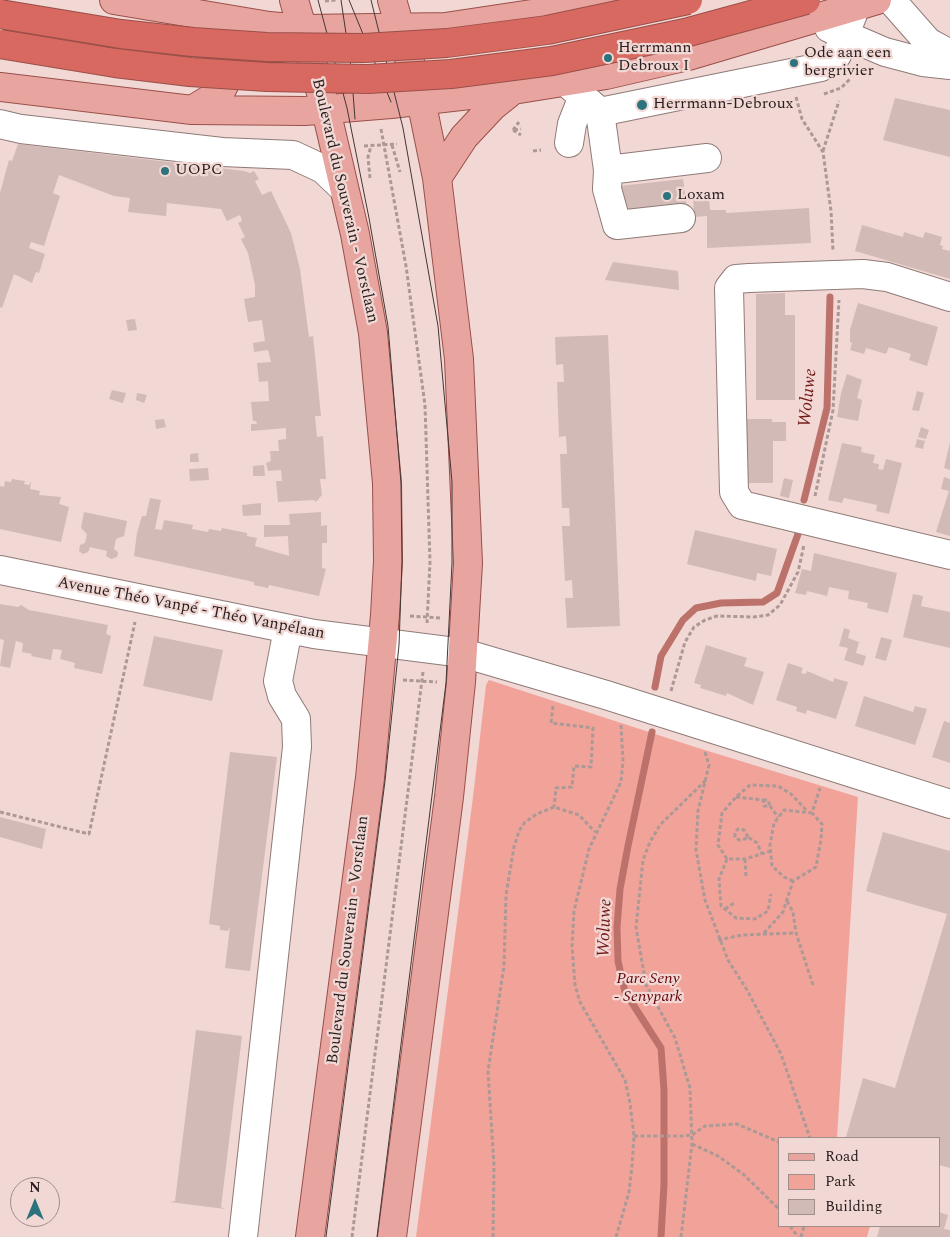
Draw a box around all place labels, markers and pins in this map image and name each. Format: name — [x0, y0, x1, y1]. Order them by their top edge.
place label: Herrmann Debroux I — [618, 39, 692, 77]
place label: Ode aan een bergrivier — [804, 44, 891, 82]
marker: Herrmann Debroux I — [602, 52, 614, 64]
marker: Ode aan een bergrivier — [788, 57, 800, 69]
place label: Herrmann-Debroux — [653, 95, 794, 115]
marker: Herrmann-Debroux — [635, 98, 649, 112]
place label: UOPC — [175, 161, 223, 181]
marker: UOPC — [159, 165, 171, 177]
place label: Loxam — [677, 186, 725, 206]
marker: Loxam — [661, 190, 673, 202]

